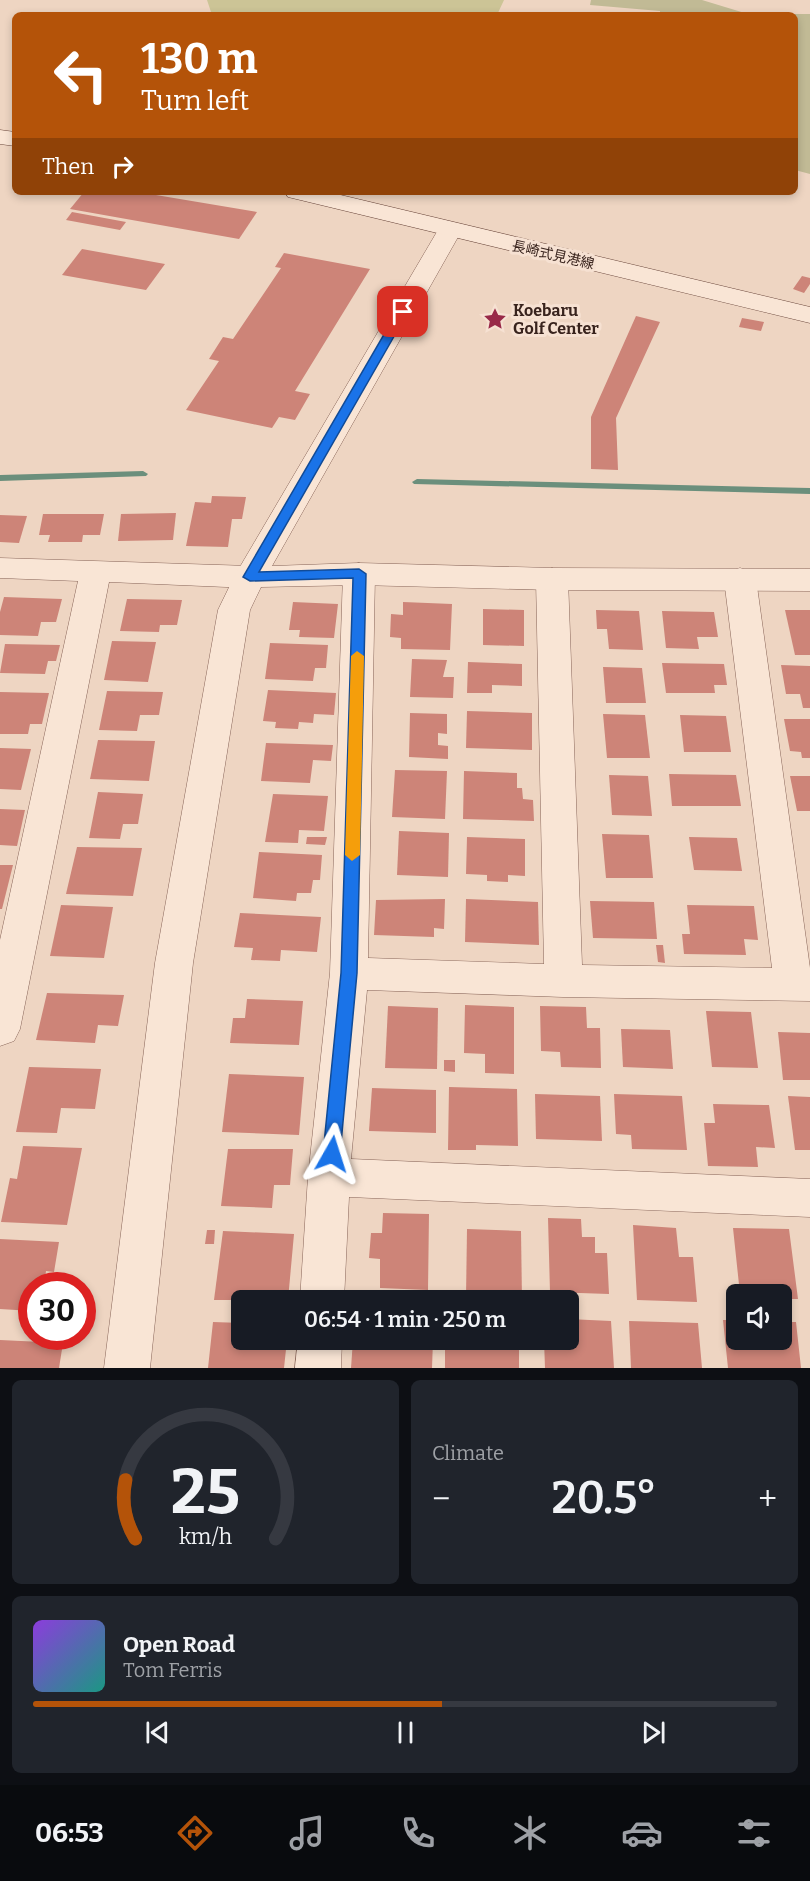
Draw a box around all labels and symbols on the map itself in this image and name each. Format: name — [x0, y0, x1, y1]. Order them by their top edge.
street label: 長崎式見港線 — [510, 237, 596, 273]
pin — [377, 286, 428, 337]
place label: Koebaru Golf Center — [513, 301, 599, 338]
place icon: Koebaru Golf Center — [482, 306, 508, 332]
position arrow — [300, 1122, 364, 1186]
speed limit sign: 30 — [18, 1272, 96, 1350]

